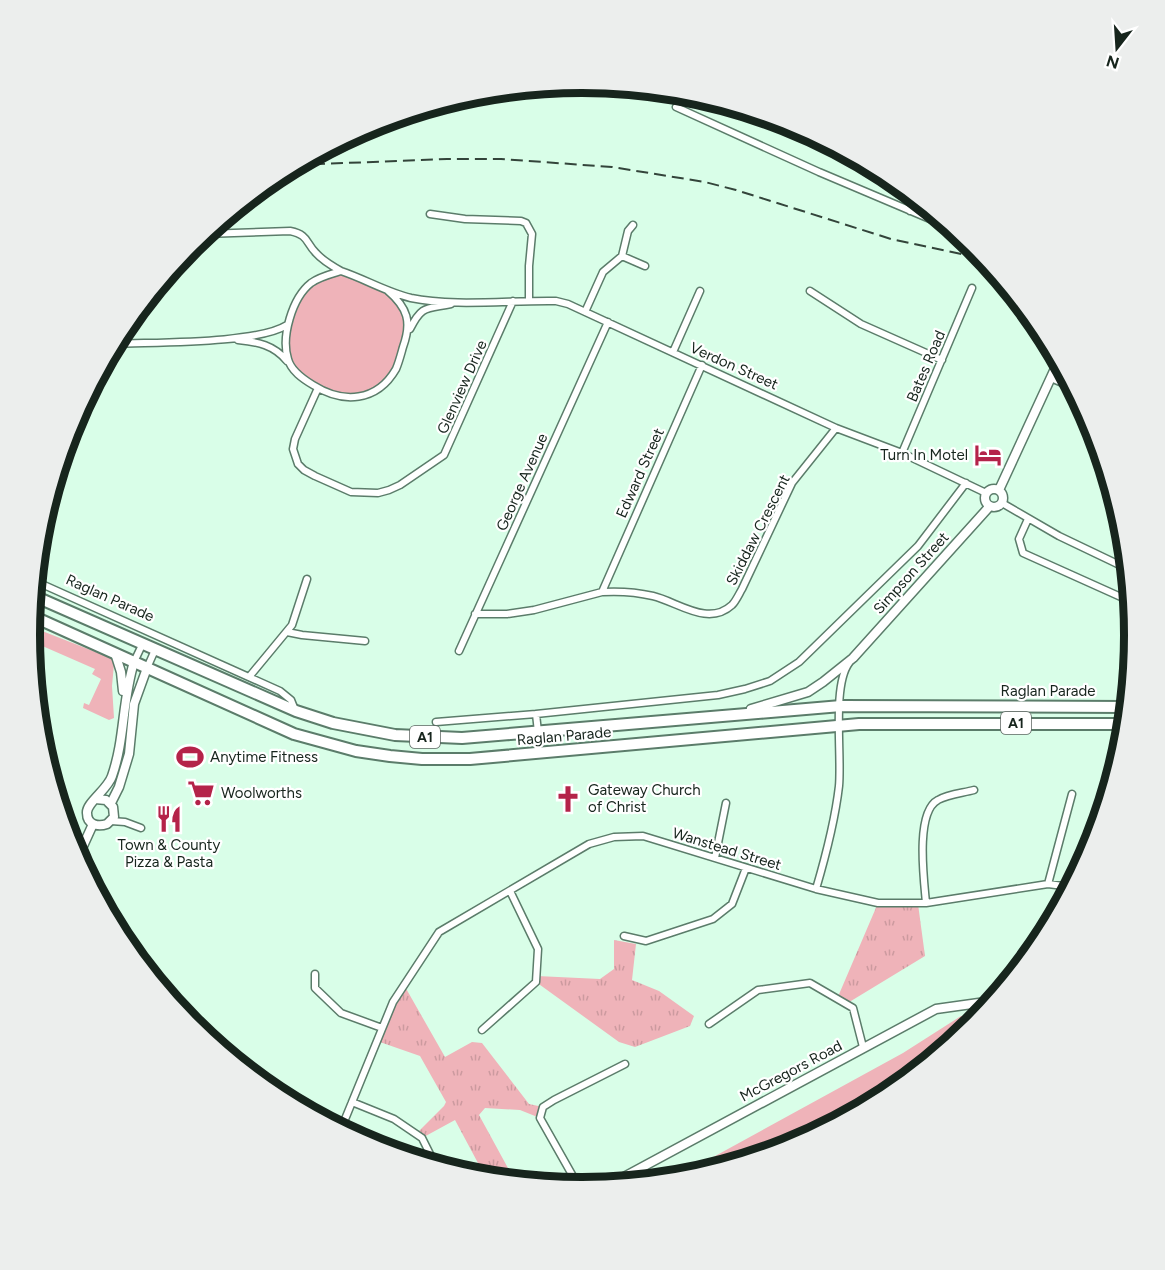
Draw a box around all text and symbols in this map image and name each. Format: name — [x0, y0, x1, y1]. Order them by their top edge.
north arrow — [1087, 18, 1147, 78]
text: N — [1104, 51, 1121, 73]
street label: Bates Road — [903, 328, 949, 404]
street label: Glenview Drive — [433, 337, 491, 437]
street label: Verdon Street — [687, 339, 781, 394]
street label: Edward Street — [612, 425, 668, 521]
street label: George Avenue — [492, 430, 552, 534]
hotel icon: Turn In Motel — [973, 440, 1003, 470]
place label: Turn In Motel — [880, 446, 968, 464]
street label: Skiddaw Crescent — [722, 471, 794, 588]
street label: Simpson Street — [869, 528, 953, 618]
street label: Raglan Parade — [63, 571, 157, 625]
street label: Raglan Parade — [1001, 682, 1095, 700]
road number: A1 — [1001, 712, 1031, 734]
street label: Raglan Parade — [516, 723, 612, 749]
road number: A1 — [410, 726, 440, 748]
sports icon: Anytime Fitness — [175, 742, 205, 772]
place label: Anytime Fitness — [210, 748, 318, 766]
supermarket icon: Woolworths — [186, 778, 216, 808]
place label: Gateway Church of Christ — [588, 781, 701, 816]
place label: Woolworths — [221, 784, 302, 802]
church icon: Gateway Church of Christ — [553, 784, 583, 814]
restaurant icon: Town & County Pizza & Pasta — [154, 804, 184, 834]
street label: Wanstead Street — [670, 824, 784, 874]
place label: Town & County Pizza & Pasta — [118, 836, 221, 871]
street label: McGregors Road — [737, 1036, 845, 1106]

